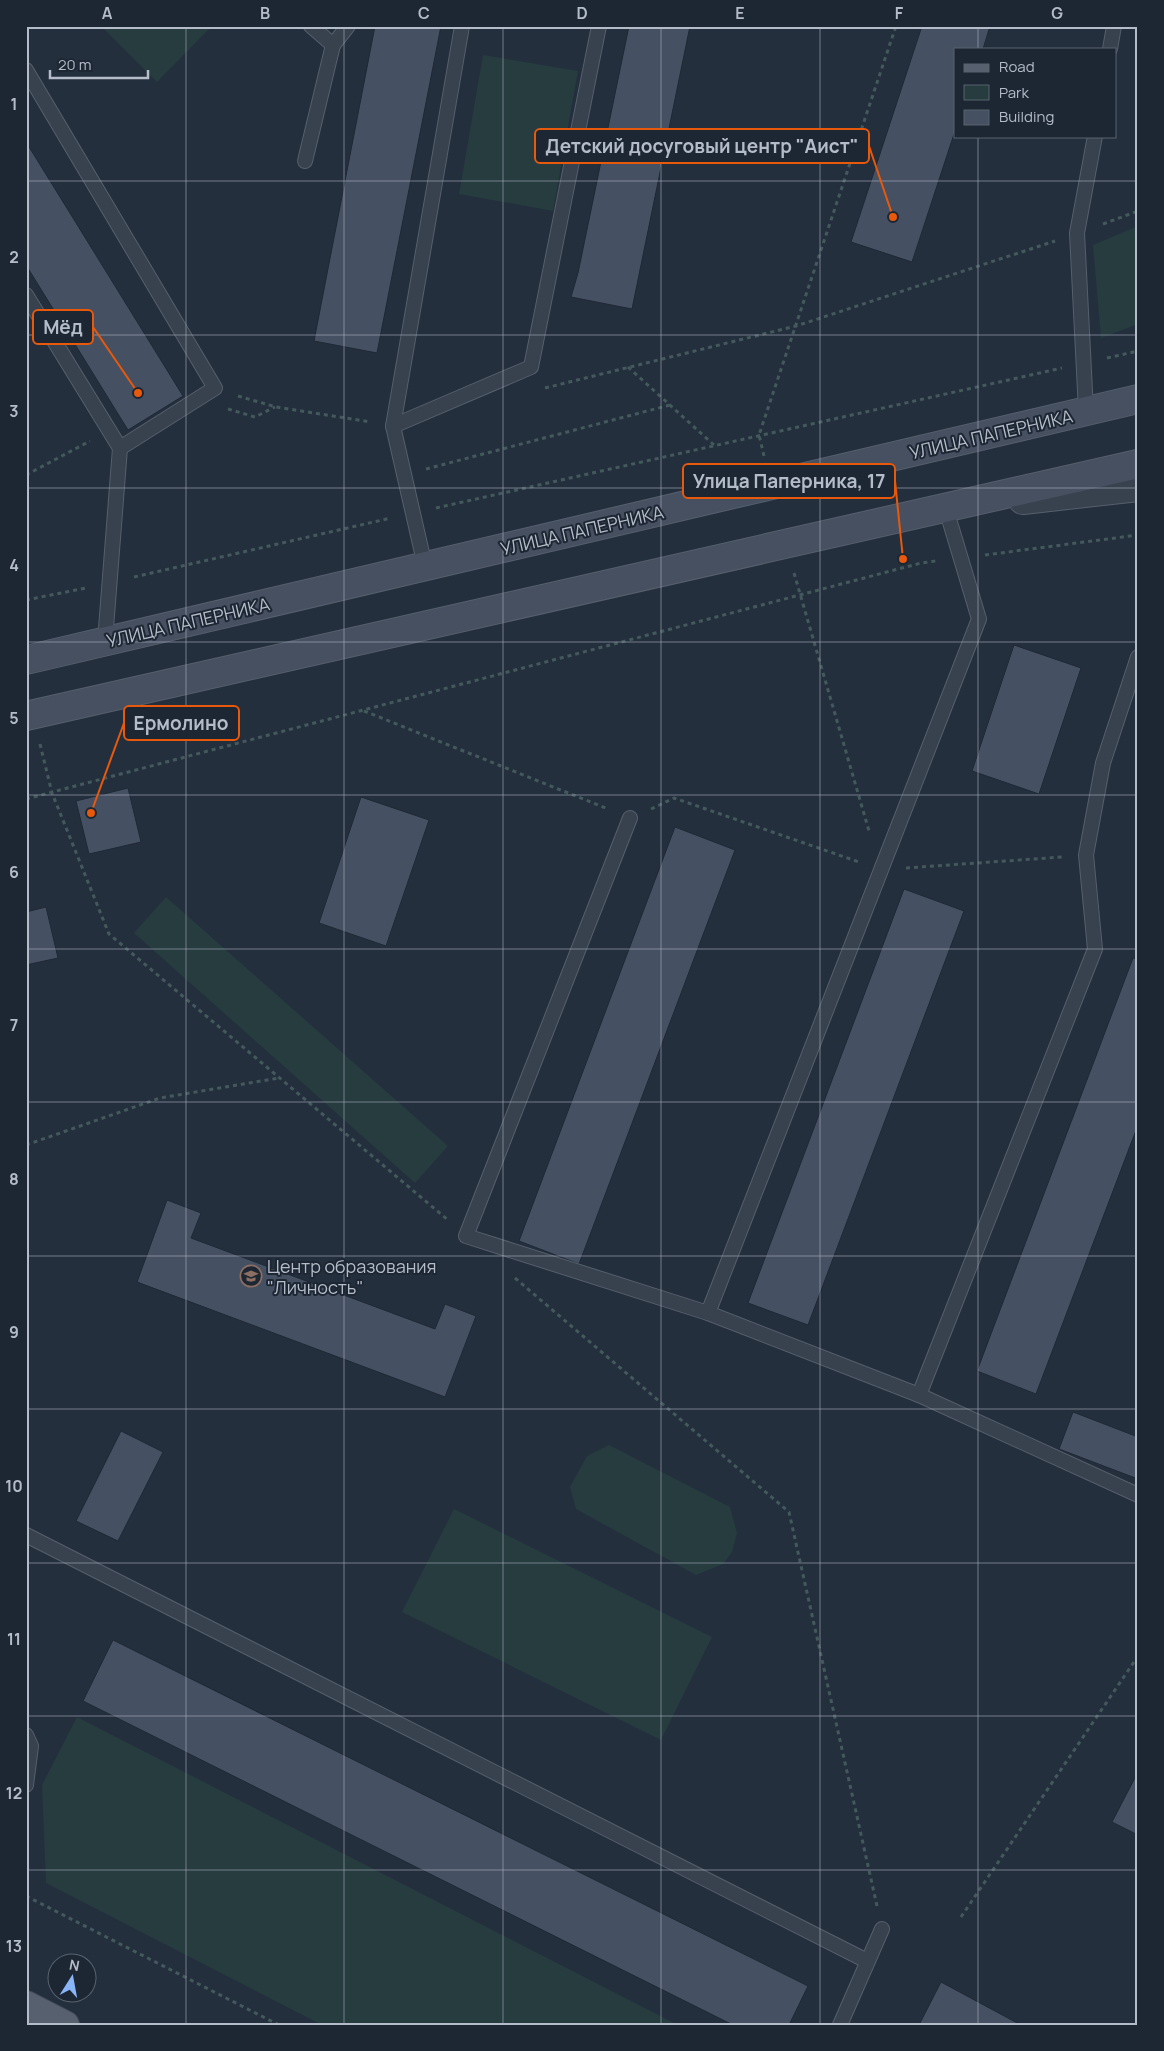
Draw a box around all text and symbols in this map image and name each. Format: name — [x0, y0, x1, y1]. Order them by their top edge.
text: A — [102, 2, 113, 24]
text: B — [260, 2, 270, 24]
text: C — [418, 2, 430, 24]
text: D — [576, 2, 588, 24]
text: E — [735, 2, 745, 24]
text: F — [895, 2, 904, 24]
text: G — [1051, 2, 1063, 24]
scale bar — [50, 48, 148, 80]
legend — [954, 48, 1116, 138]
text: 20 m — [58, 54, 91, 75]
text: Road — [999, 56, 1035, 77]
text: Park — [999, 82, 1029, 103]
text: 1 — [10, 93, 18, 115]
text: Building — [999, 106, 1054, 127]
callout: Детский досуговый центр "Аист" — [535, 129, 869, 163]
text: Детский досуговый центр "Аист" — [545, 133, 859, 159]
text: 2 — [9, 246, 19, 268]
callout: Мёд — [33, 310, 93, 344]
text: Мёд — [43, 314, 83, 340]
text: 3 — [9, 400, 19, 422]
street label: УЛИЦА ПАПЕРНИКА — [907, 403, 1076, 464]
callout: Улица Паперника, 17 — [683, 464, 895, 498]
text: Улица Паперника, 17 — [693, 468, 885, 494]
street label: УЛИЦА ПАПЕРНИКА — [498, 499, 667, 560]
text: 4 — [9, 554, 19, 576]
street label: УЛИЦА ПАПЕРНИКА — [104, 591, 273, 652]
callout: Ермолино — [124, 706, 239, 740]
text: 5 — [9, 707, 19, 729]
text: Ермолино — [134, 710, 228, 736]
text: 6 — [9, 861, 19, 883]
text: 7 — [10, 1014, 18, 1036]
text: 8 — [9, 1168, 19, 1190]
place label: Центр образования "Личность" — [267, 1254, 436, 1299]
school or university icon: Центр образования "Личность" — [239, 1264, 263, 1288]
text: 9 — [9, 1321, 19, 1343]
text: 10 — [5, 1475, 23, 1497]
text: 11 — [7, 1628, 21, 1650]
text: 12 — [6, 1782, 22, 1804]
text: 13 — [6, 1935, 22, 1957]
north arrow — [48, 1954, 98, 2004]
text: N — [68, 1954, 81, 1975]

